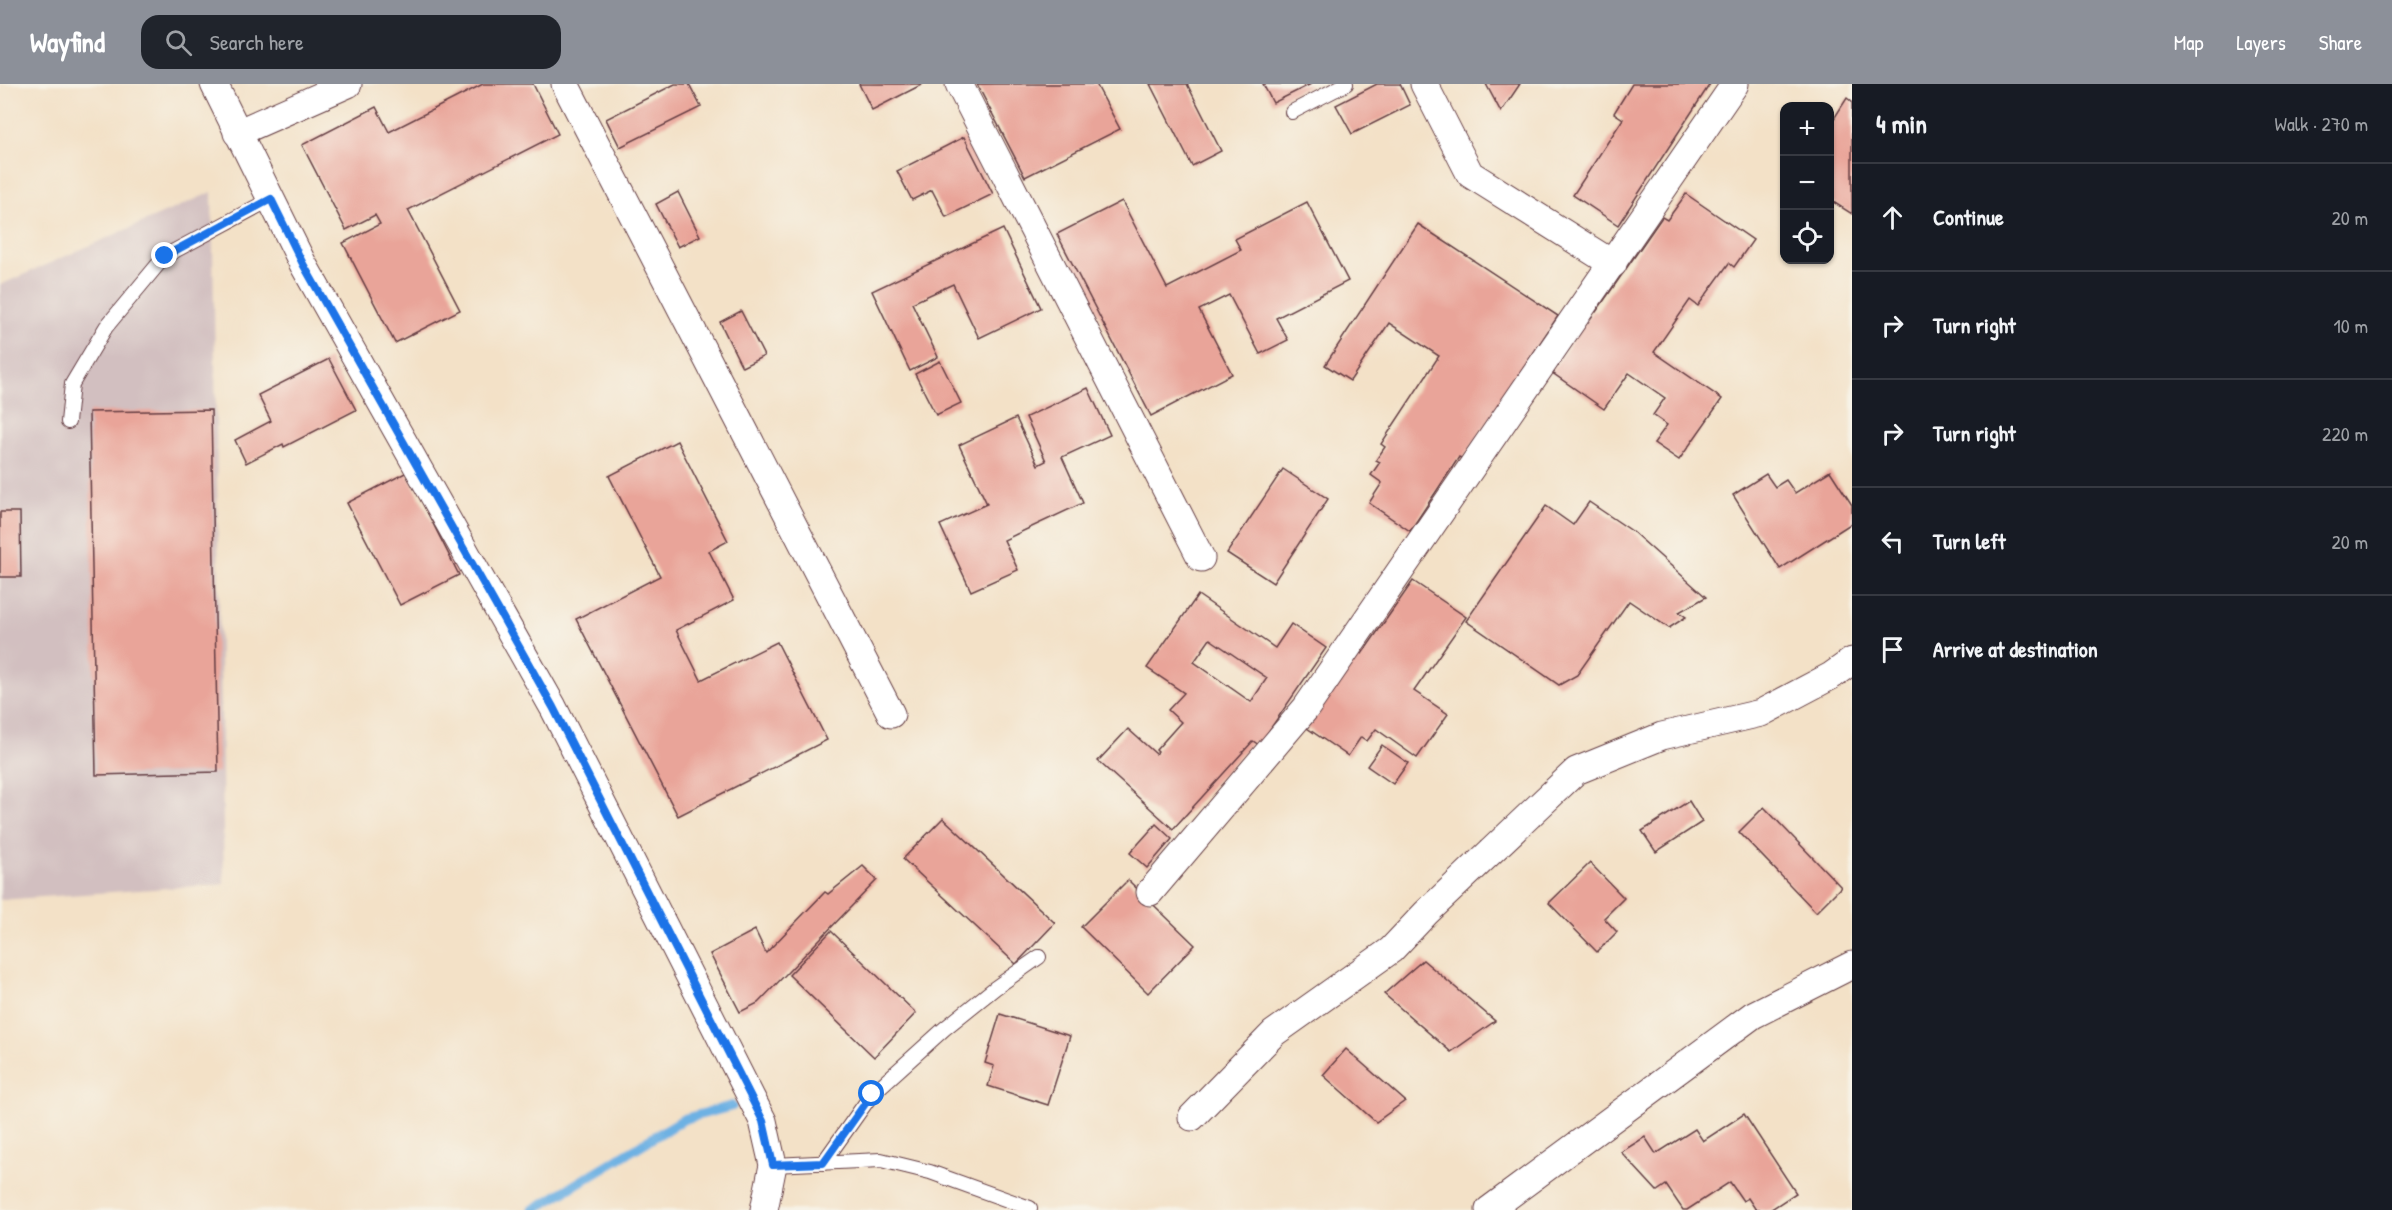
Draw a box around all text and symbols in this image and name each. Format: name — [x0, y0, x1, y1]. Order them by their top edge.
search box — [141, 15, 561, 69]
text: Wayfind — [30, 23, 105, 61]
icon: search — [162, 26, 195, 59]
text: Search here — [210, 27, 304, 57]
text: Map — [2174, 28, 2203, 57]
text: Layers — [2236, 28, 2286, 57]
text: Share — [2319, 28, 2362, 57]
map controls — [1780, 102, 1834, 264]
button: + — [1780, 102, 1834, 156]
text: 4 min — [1876, 106, 1927, 141]
text: Walk · 270 m — [2275, 110, 2368, 137]
button: − — [1780, 156, 1834, 210]
icon: ahead — [1876, 201, 1909, 234]
text: Continue — [1933, 202, 2004, 232]
text: 20 m — [2331, 204, 2368, 231]
button: locate — [1780, 210, 1834, 264]
route end — [151, 242, 177, 268]
icon: right — [1876, 309, 1909, 342]
text: Turn right — [1933, 310, 2016, 340]
text: 10 m — [2334, 312, 2368, 339]
icon: right — [1876, 417, 1909, 450]
text: Turn right — [1933, 418, 2016, 448]
text: 220 m — [2322, 420, 2368, 447]
icon: left — [1876, 525, 1909, 558]
text: Turn left — [1933, 526, 2006, 556]
text: 20 m — [2331, 528, 2368, 555]
icon: arrive — [1876, 633, 1909, 666]
text: Arrive at destination — [1933, 634, 2098, 664]
route start — [858, 1080, 884, 1106]

